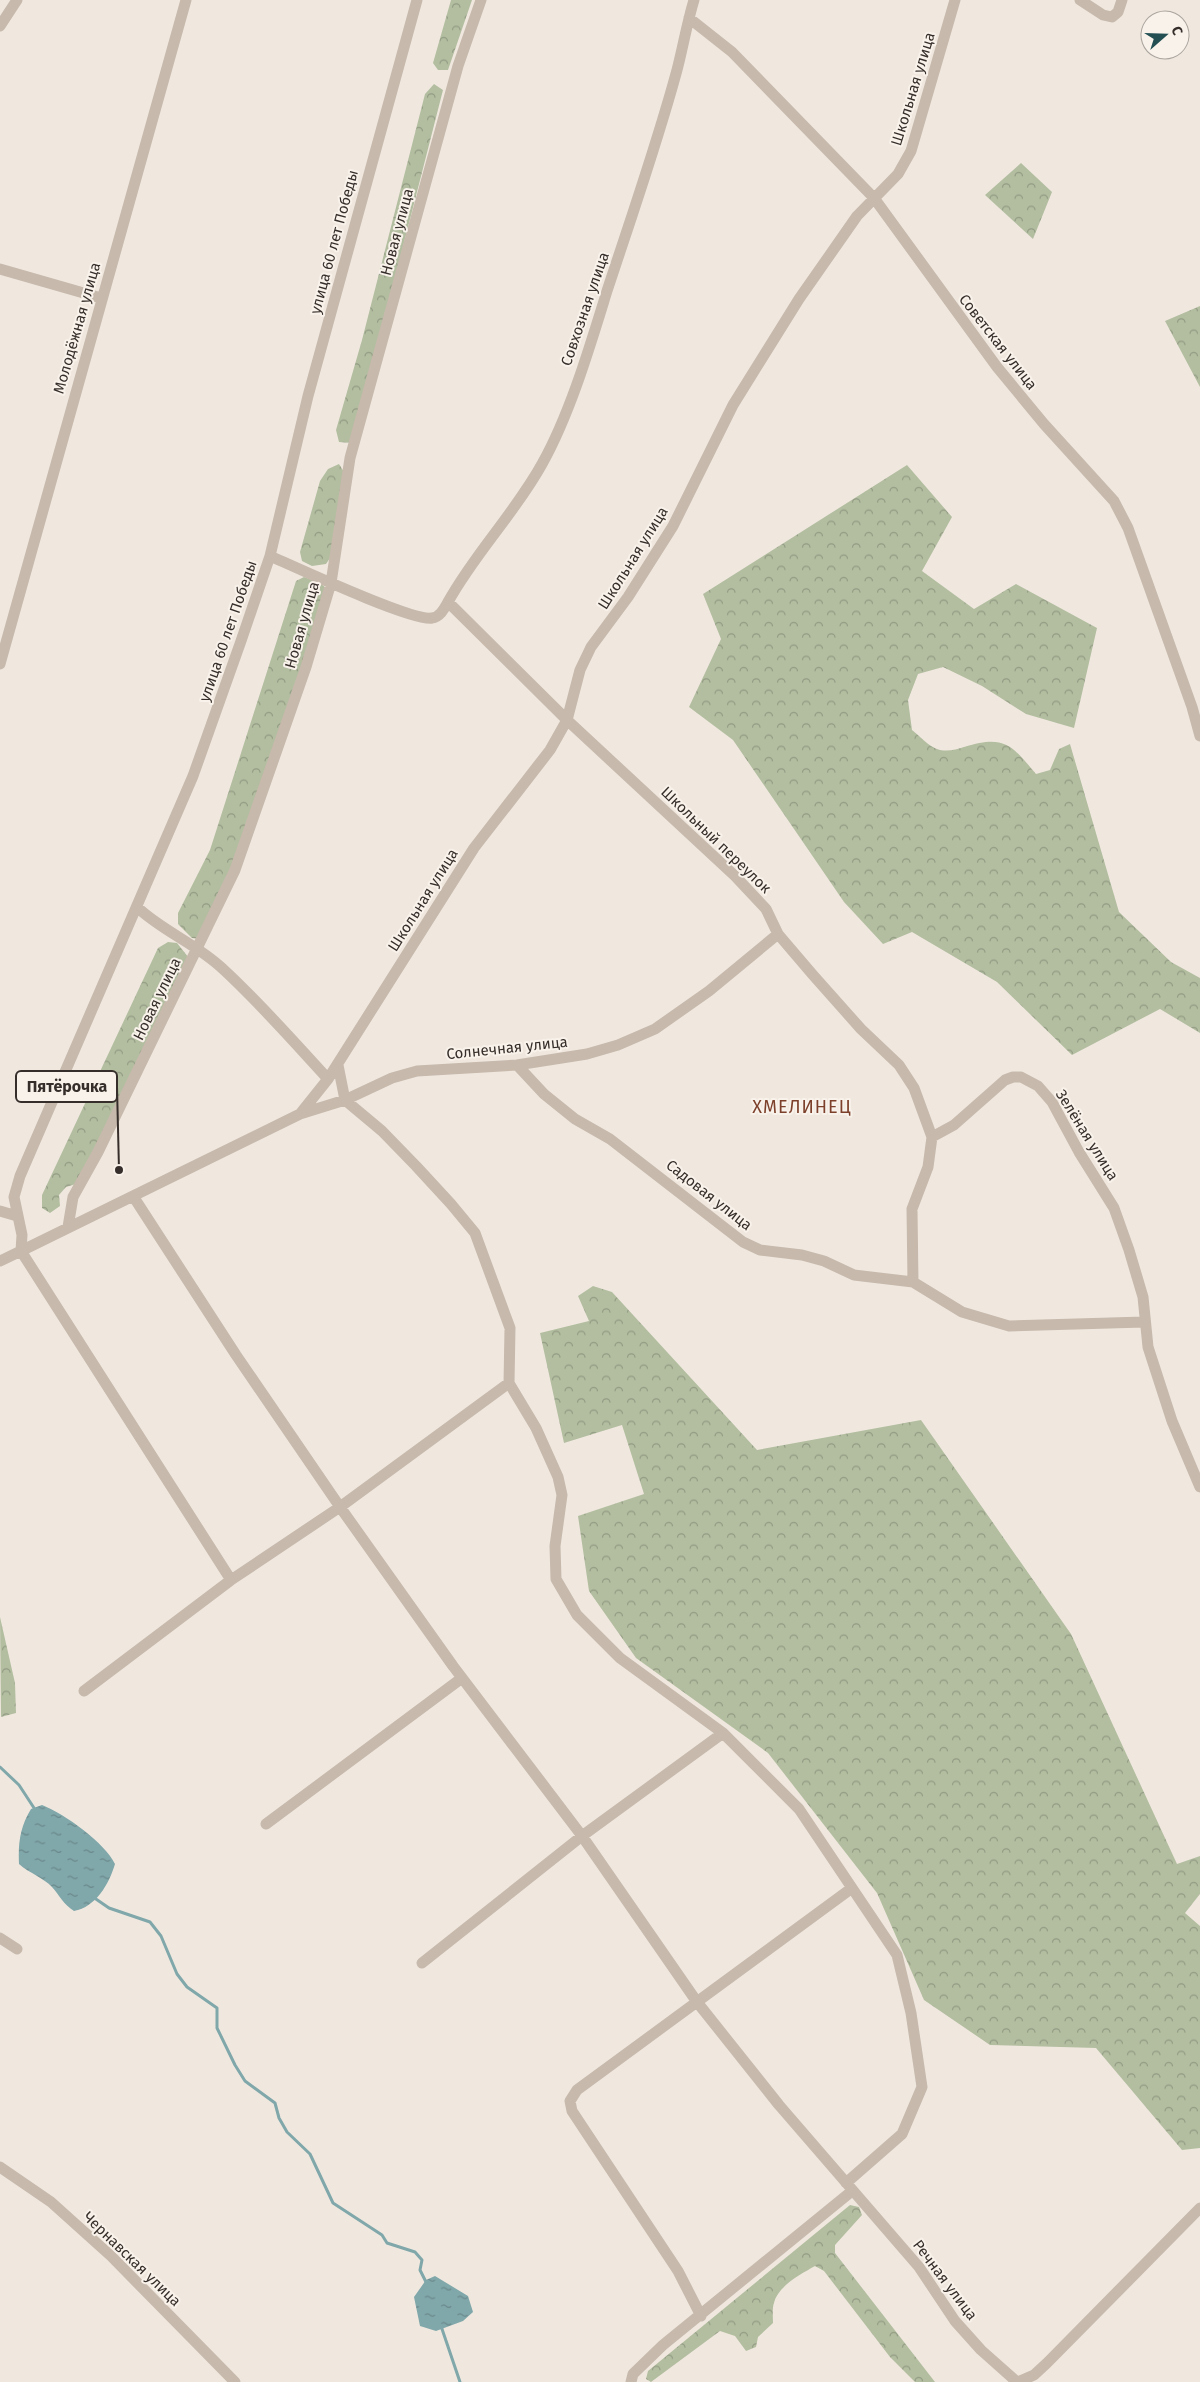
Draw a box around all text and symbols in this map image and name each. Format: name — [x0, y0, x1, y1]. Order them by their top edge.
north arrow — [1140, 10, 1190, 60]
text: С — [1167, 24, 1186, 37]
street label: Школьная улица — [887, 30, 939, 148]
street label: улица 60 лет Победы — [306, 168, 362, 316]
street label: Новая улица — [377, 186, 417, 278]
street label: Совхозная улица — [557, 250, 613, 368]
street label: Молодёжная улица — [50, 260, 104, 396]
street label: Советская улица — [955, 291, 1041, 393]
street label: Школьная улица — [594, 503, 672, 613]
street label: улица 60 лет Победы — [195, 558, 261, 704]
street label: Новая улица — [281, 580, 323, 670]
street label: Школьный переулок — [657, 783, 775, 897]
street label: Школьная улица — [384, 845, 462, 955]
street label: Новая улица — [129, 955, 185, 1043]
street label: Солнечная улица — [445, 1033, 569, 1063]
callout: Пятёрочка — [16, 1071, 117, 1102]
text: Пятёрочка — [27, 1077, 107, 1096]
street label: Зелёная улица — [1052, 1086, 1122, 1184]
district label: ХМЕЛИНЕЦ — [752, 1096, 852, 1118]
street label: Садовая улица — [662, 1156, 756, 1234]
street label: Чернавская улица — [79, 2208, 185, 2310]
street label: Речная улица — [909, 2236, 981, 2324]

